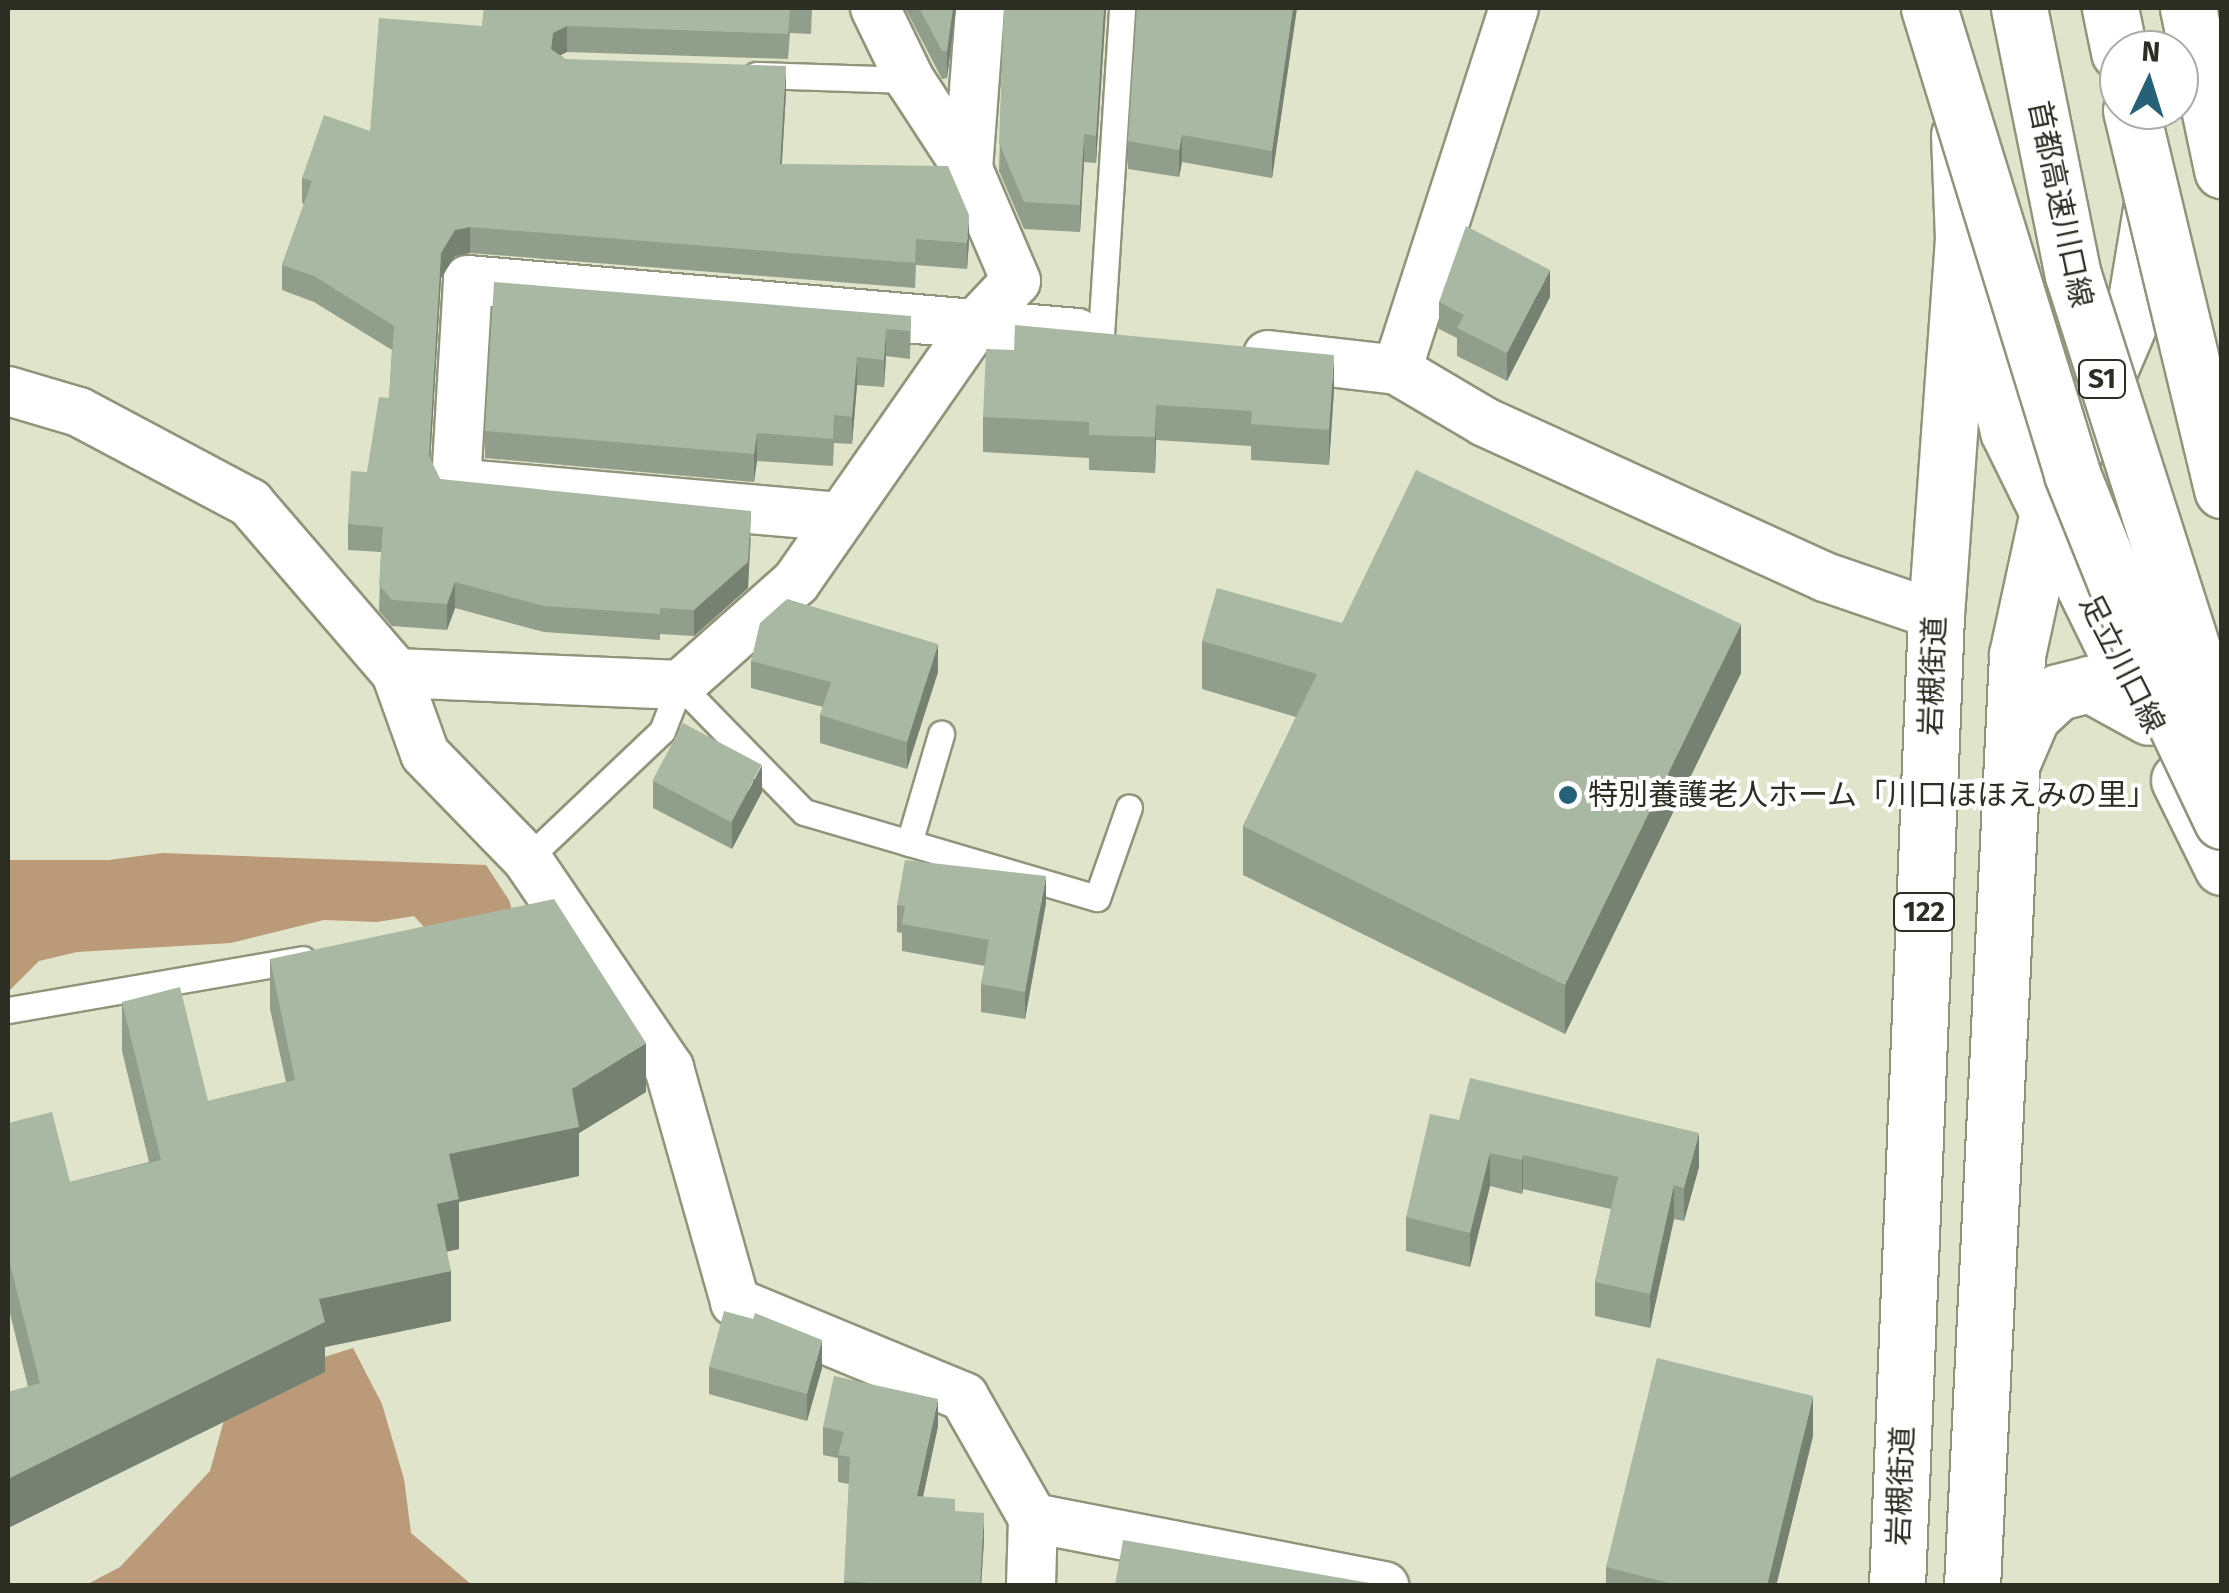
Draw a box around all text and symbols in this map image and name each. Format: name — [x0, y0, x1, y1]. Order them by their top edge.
north arrow — [2099, 30, 2199, 130]
text: N — [2141, 34, 2161, 69]
street label: 首都高速川口線 — [2021, 98, 2099, 310]
road number: S1 — [2077, 356, 2127, 402]
street label: 足立川口線 — [2072, 589, 2172, 739]
street label: 岩槻街道 — [1913, 615, 1953, 737]
place label: 特別養護老人ホーム「川口ほほえみの里」 — [1588, 777, 2158, 813]
marker: 特別養護老人ホーム「川口ほほえみの里」 — [1557, 784, 1579, 806]
road number: 122 — [1892, 889, 1956, 935]
street label: 岩槻街道 — [1881, 1425, 1921, 1547]

